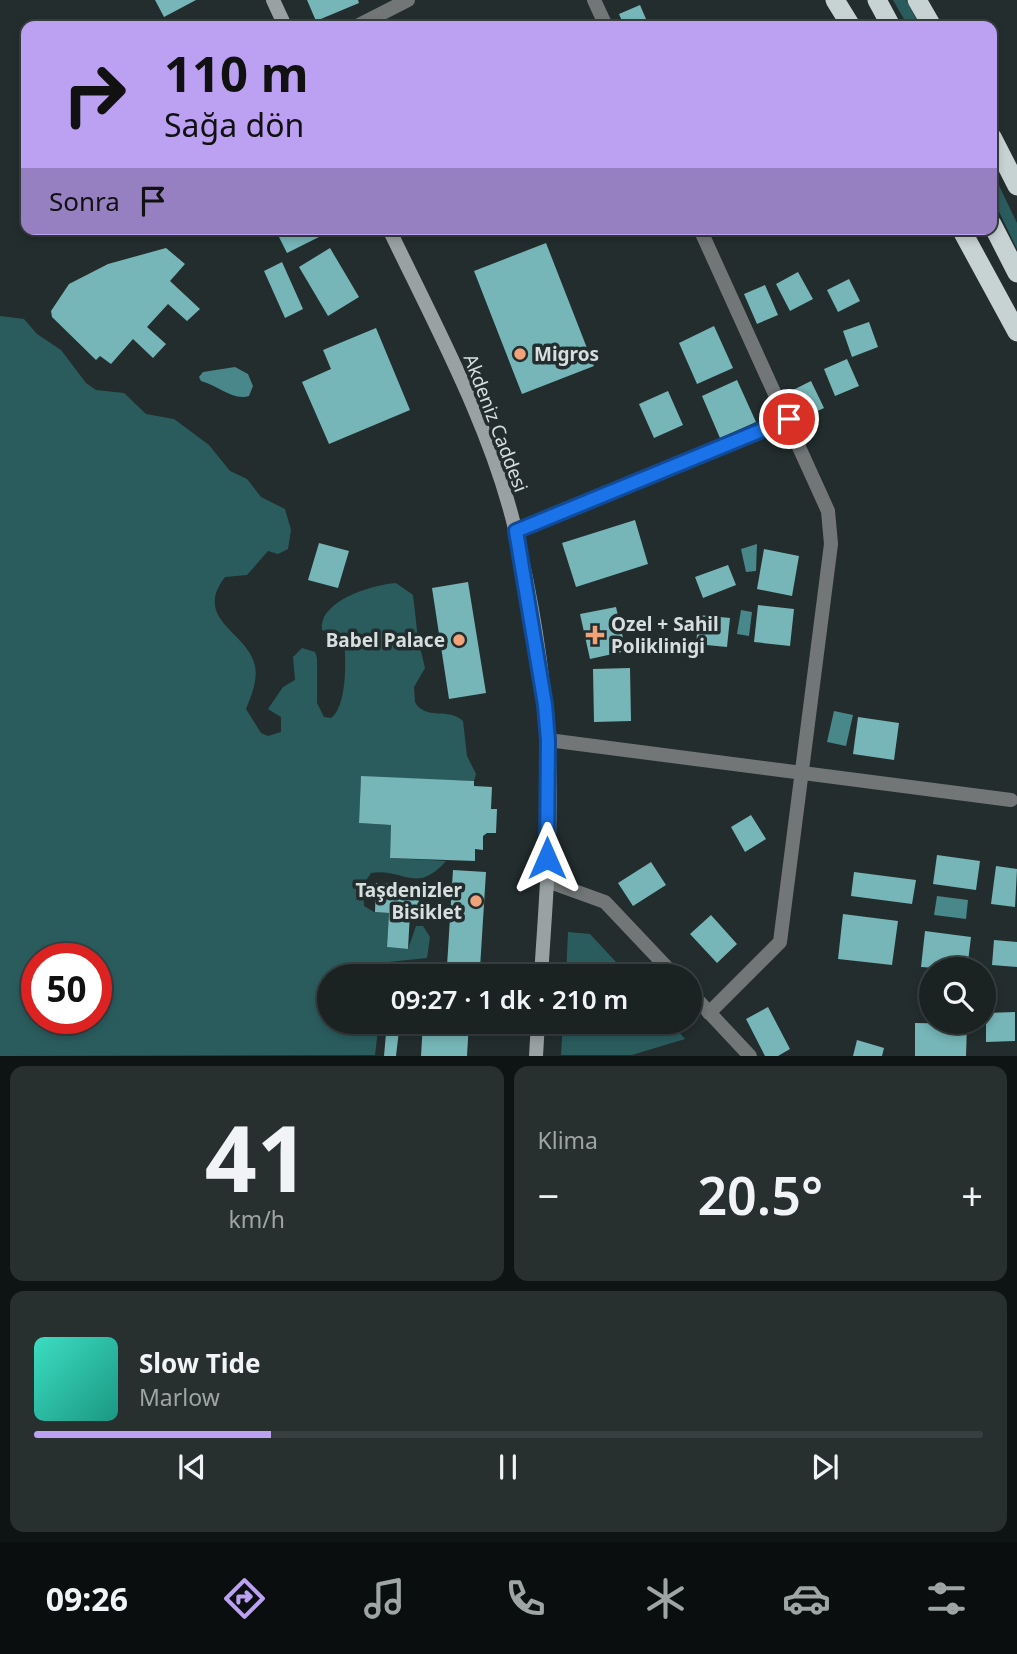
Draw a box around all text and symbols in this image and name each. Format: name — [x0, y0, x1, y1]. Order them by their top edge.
text: 110 m — [164, 40, 309, 106]
icon: right — [49, 49, 140, 140]
text: Sağa dön — [164, 103, 304, 146]
icon: arrive — [134, 182, 172, 220]
text: Sonra — [49, 183, 120, 219]
place label: Migros — [534, 341, 599, 367]
marker: Migros — [512, 346, 528, 362]
street label: Akdeniz Caddesi — [458, 350, 534, 496]
pin — [759, 389, 819, 449]
icon: arrive — [770, 400, 808, 438]
place label: Ozel + Sahil Poliklinigi — [611, 611, 719, 659]
marker: Ozel + Sahil Poliklinigi — [585, 625, 605, 645]
place label: Babel Palace — [326, 627, 445, 653]
marker: Babel Palace — [451, 632, 467, 648]
position arrow — [510, 821, 584, 895]
place label: Taşdenizler Bisiklet — [355, 877, 463, 925]
marker: Taşdenizler Bisiklet — [468, 893, 484, 909]
speed limit sign: 50 — [21, 943, 112, 1034]
map controls — [919, 957, 996, 1034]
button: search — [919, 957, 996, 1034]
text: 09:27 · 1 dk · 210 m — [391, 981, 628, 1017]
text: 41 — [205, 1095, 309, 1219]
text: Klima — [538, 1124, 598, 1156]
text: 20.5° — [697, 1159, 823, 1230]
text: − — [538, 1169, 559, 1221]
text: + — [961, 1169, 983, 1221]
text: km/h — [228, 1203, 285, 1235]
text: Slow Tide — [139, 1345, 261, 1381]
text: Marlow — [139, 1381, 220, 1413]
icon: previous — [173, 1448, 211, 1486]
icon: pause — [489, 1448, 527, 1486]
icon: next — [806, 1448, 844, 1486]
icon: directions — [220, 1574, 269, 1623]
icon: music — [360, 1574, 409, 1623]
icon: phone — [501, 1574, 550, 1623]
icon: climate — [641, 1574, 690, 1623]
icon: car — [782, 1574, 831, 1623]
icon: filters — [922, 1574, 971, 1623]
text: 09:26 — [46, 1577, 128, 1620]

